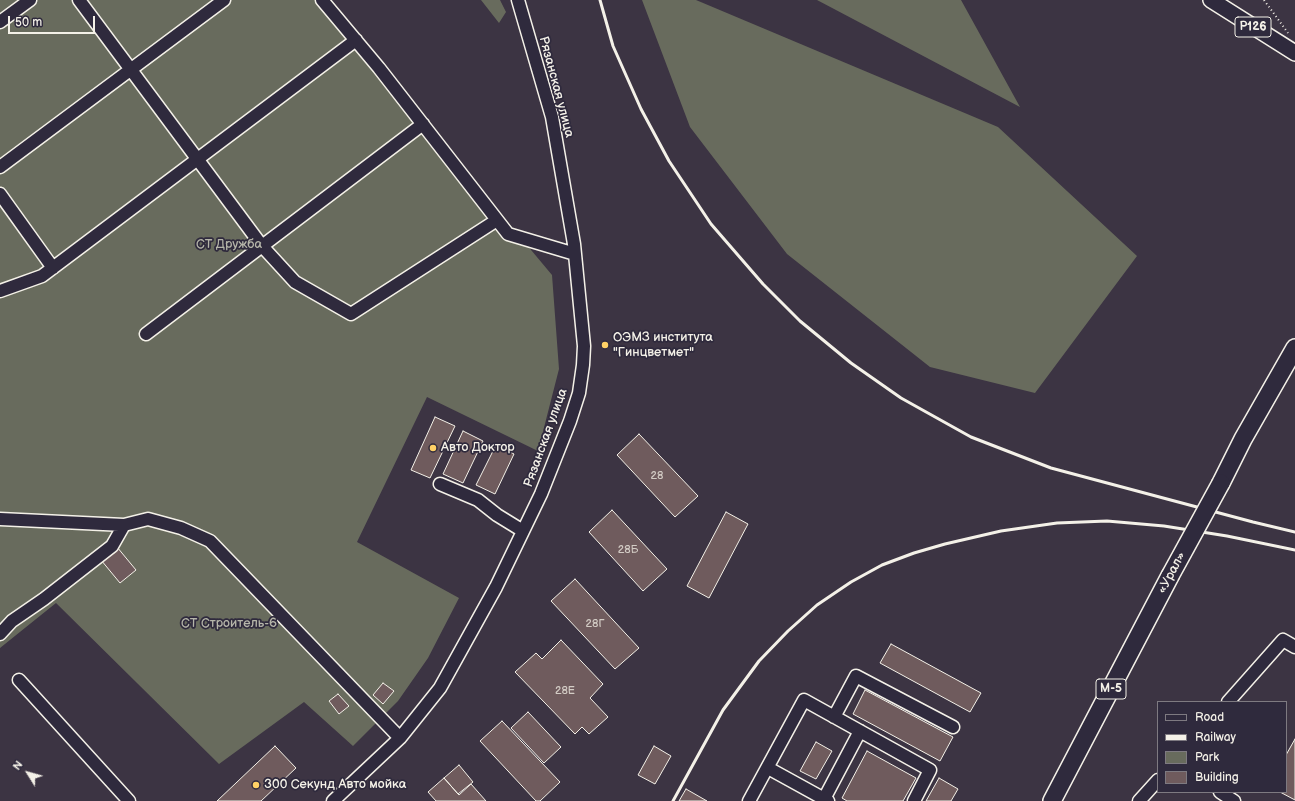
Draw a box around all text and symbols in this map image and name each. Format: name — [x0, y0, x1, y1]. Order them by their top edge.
scale bar — [10, 8, 97, 34]
text: 50 m — [15, 15, 42, 30]
road number: Р126 — [1235, 17, 1271, 37]
street label: Рязанская улица — [535, 35, 577, 139]
park label: СТ Дружба — [196, 237, 262, 253]
place label: ОЭМЗ института "Гинцветмет" — [613, 330, 713, 361]
marker: ОЭМЗ института "Гинцветмет" — [600, 340, 610, 350]
street label: Рязанская улица — [521, 386, 571, 490]
place label: Авто Доктор — [441, 440, 515, 456]
marker: Авто Доктор — [428, 443, 438, 453]
house number: 28 — [651, 469, 663, 483]
house number: 28Б — [618, 543, 638, 557]
street label: «Урал» — [1155, 549, 1189, 597]
park label: СТ Строитель-6 — [181, 616, 277, 632]
house number: 28Г — [586, 617, 604, 631]
road number: М-5 — [1096, 679, 1126, 699]
house number: 28Е — [555, 684, 575, 698]
legend — [1157, 701, 1287, 793]
text: Road — [1195, 710, 1224, 725]
text: Railway — [1195, 730, 1236, 745]
text: Park — [1195, 750, 1219, 765]
north arrow — [8, 753, 48, 793]
text: N — [10, 758, 26, 773]
text: Building — [1195, 770, 1239, 785]
place label: 300 Секунд Авто мойка — [264, 777, 406, 793]
marker: 300 Секунд Авто мойка — [251, 780, 261, 790]

